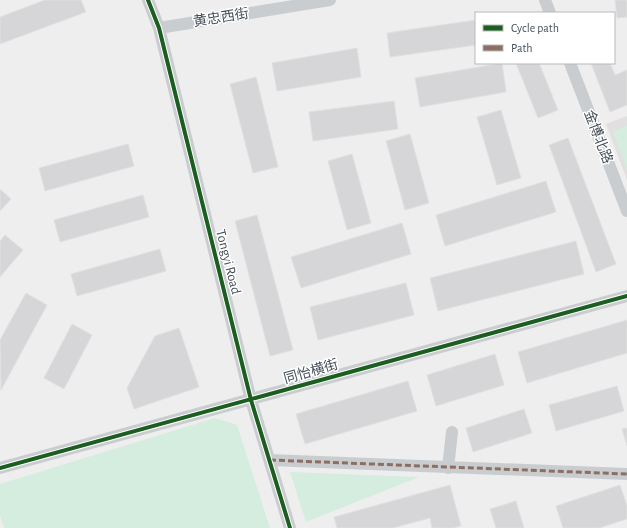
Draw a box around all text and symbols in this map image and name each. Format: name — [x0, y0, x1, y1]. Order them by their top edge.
street label: 黄忠西街 — [192, 6, 250, 29]
legend — [475, 12, 615, 64]
text: Cycle path — [511, 22, 559, 35]
text: Path — [511, 42, 533, 54]
street label: 金博北路 — [581, 108, 616, 166]
street label: Tongyi Road — [213, 228, 243, 296]
street label: 同怡横街 — [282, 356, 340, 386]

